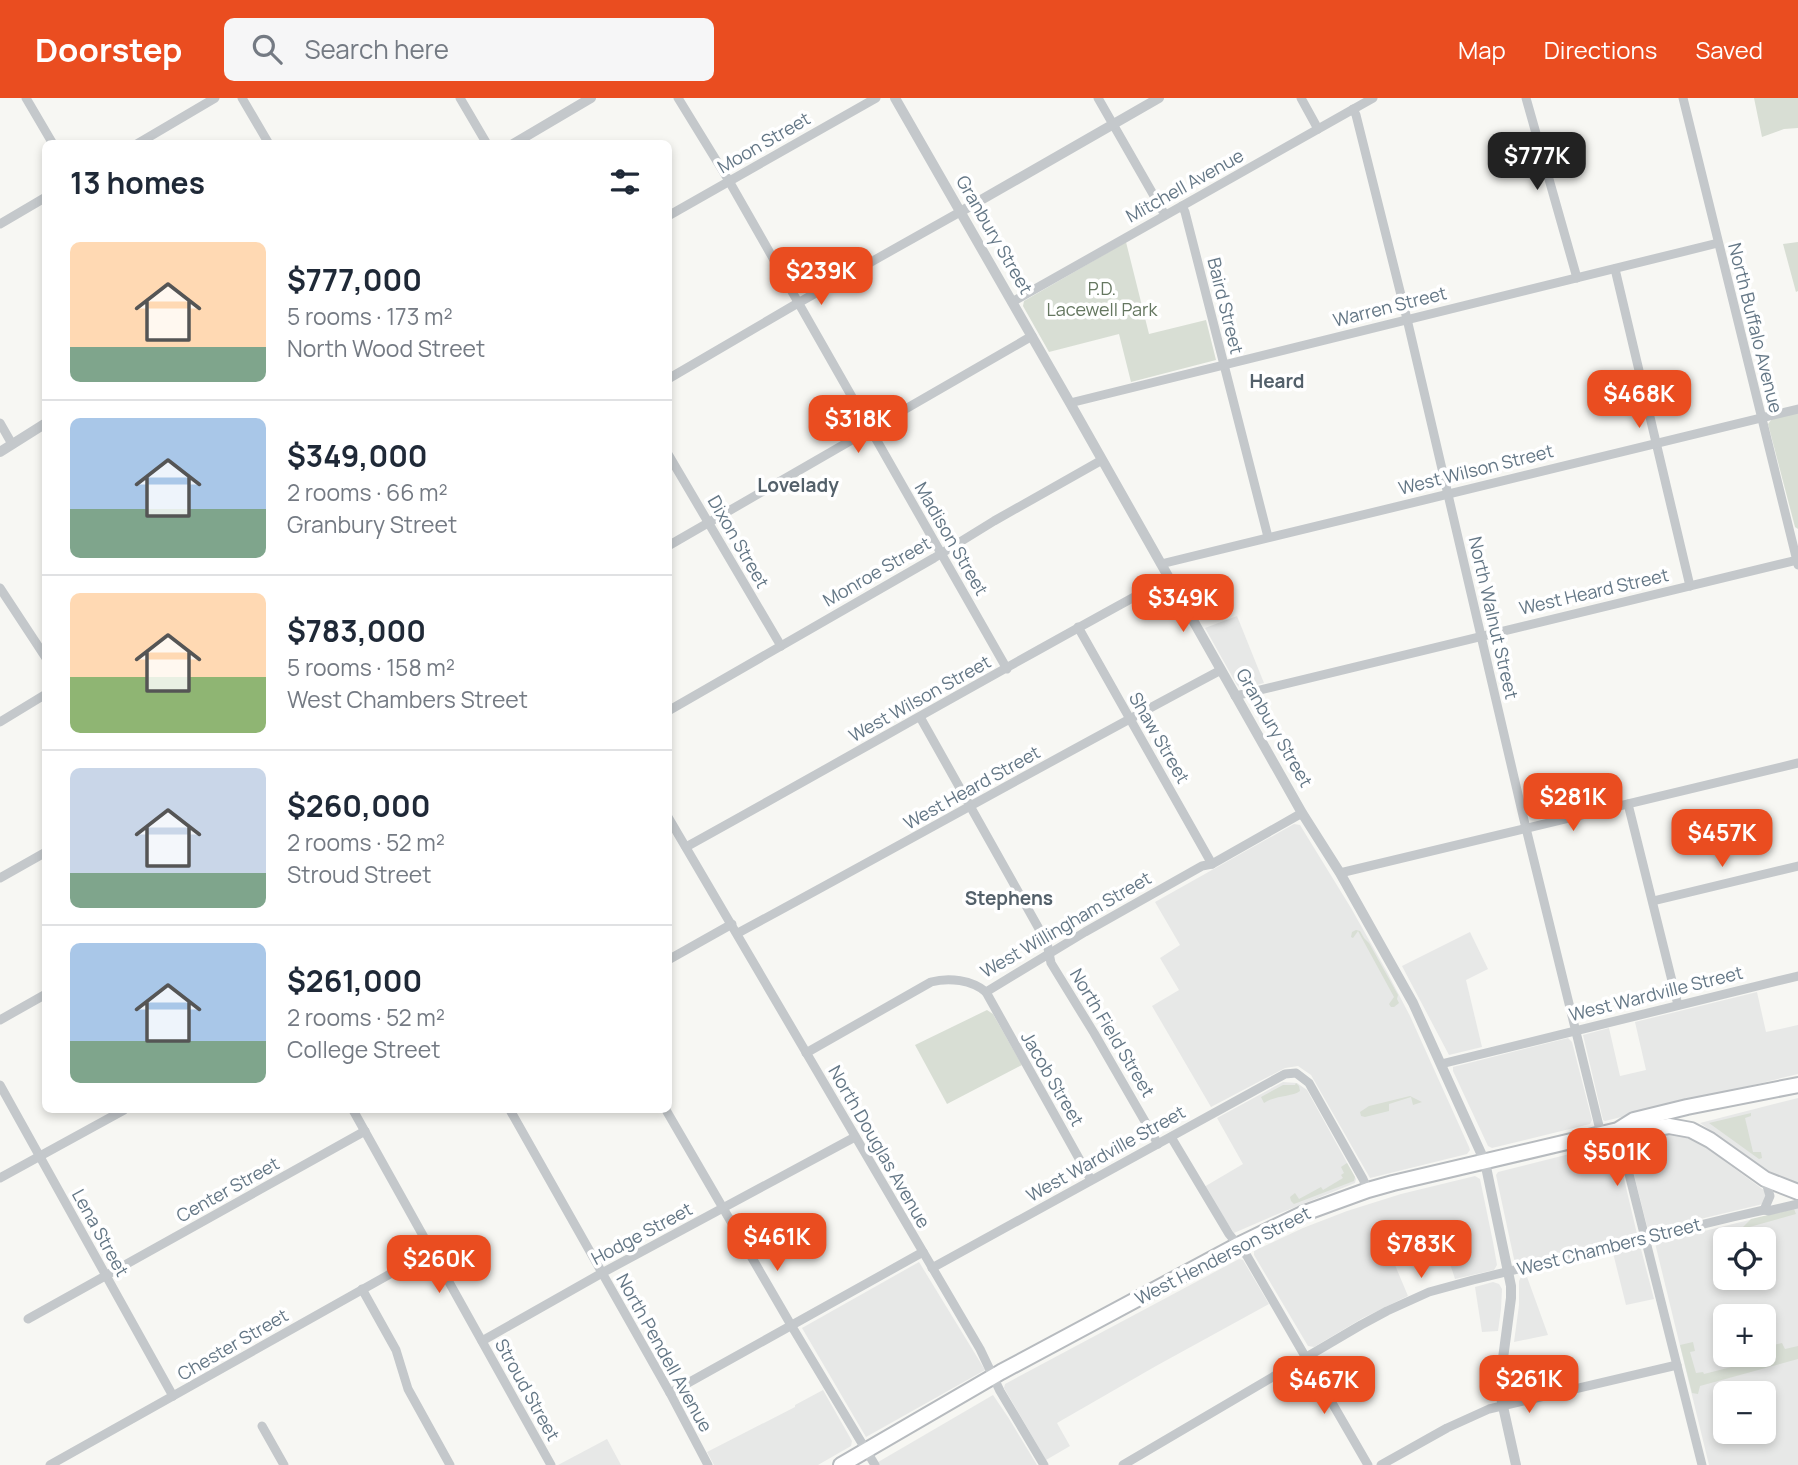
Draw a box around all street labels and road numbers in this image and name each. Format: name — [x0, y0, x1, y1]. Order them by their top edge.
street label: Moon Street — [713, 106, 814, 178]
street label: Mitchell Avenue — [1121, 143, 1248, 227]
street label: Granbury Street — [951, 171, 1039, 298]
street label: North Buffalo Avenue — [1723, 240, 1789, 415]
street label: Baird Street — [1202, 255, 1250, 357]
street label: Warren Street — [1330, 280, 1449, 332]
street label: West Wilson Street — [1396, 438, 1556, 500]
street label: Madison Street — [910, 477, 994, 600]
street label: Dixon Street — [703, 491, 775, 592]
street label: Monroe Street — [818, 531, 935, 612]
street label: North Walnut Street — [1464, 534, 1524, 701]
street label: West Heard Street — [1517, 562, 1671, 620]
street label: West Wilson Street — [844, 649, 995, 747]
street label: Granbury Street — [1231, 664, 1319, 791]
street label: Shaw Street — [1124, 687, 1196, 788]
street label: West Heard Street — [899, 740, 1044, 835]
street label: West Willingham Street — [976, 865, 1155, 983]
street label: West Wardville Street — [1566, 960, 1745, 1026]
street label: North Field Street — [1065, 964, 1161, 1101]
street label: Jacob Street — [1016, 1027, 1090, 1130]
street label: North Douglas Avenue — [823, 1061, 936, 1232]
street label: West Wardville Street — [1022, 1099, 1189, 1207]
street label: Center Street — [172, 1151, 283, 1227]
street label: Lena Street — [67, 1184, 135, 1281]
street label: Hodge Street — [587, 1196, 696, 1270]
street label: West Henderson Street — [1131, 1200, 1315, 1310]
street label: West Chambers Street — [1514, 1212, 1703, 1280]
street label: North Pendell Avenue — [611, 1269, 718, 1436]
street label: Chester Street — [173, 1303, 292, 1385]
street label: Stroud Street — [490, 1334, 566, 1445]

